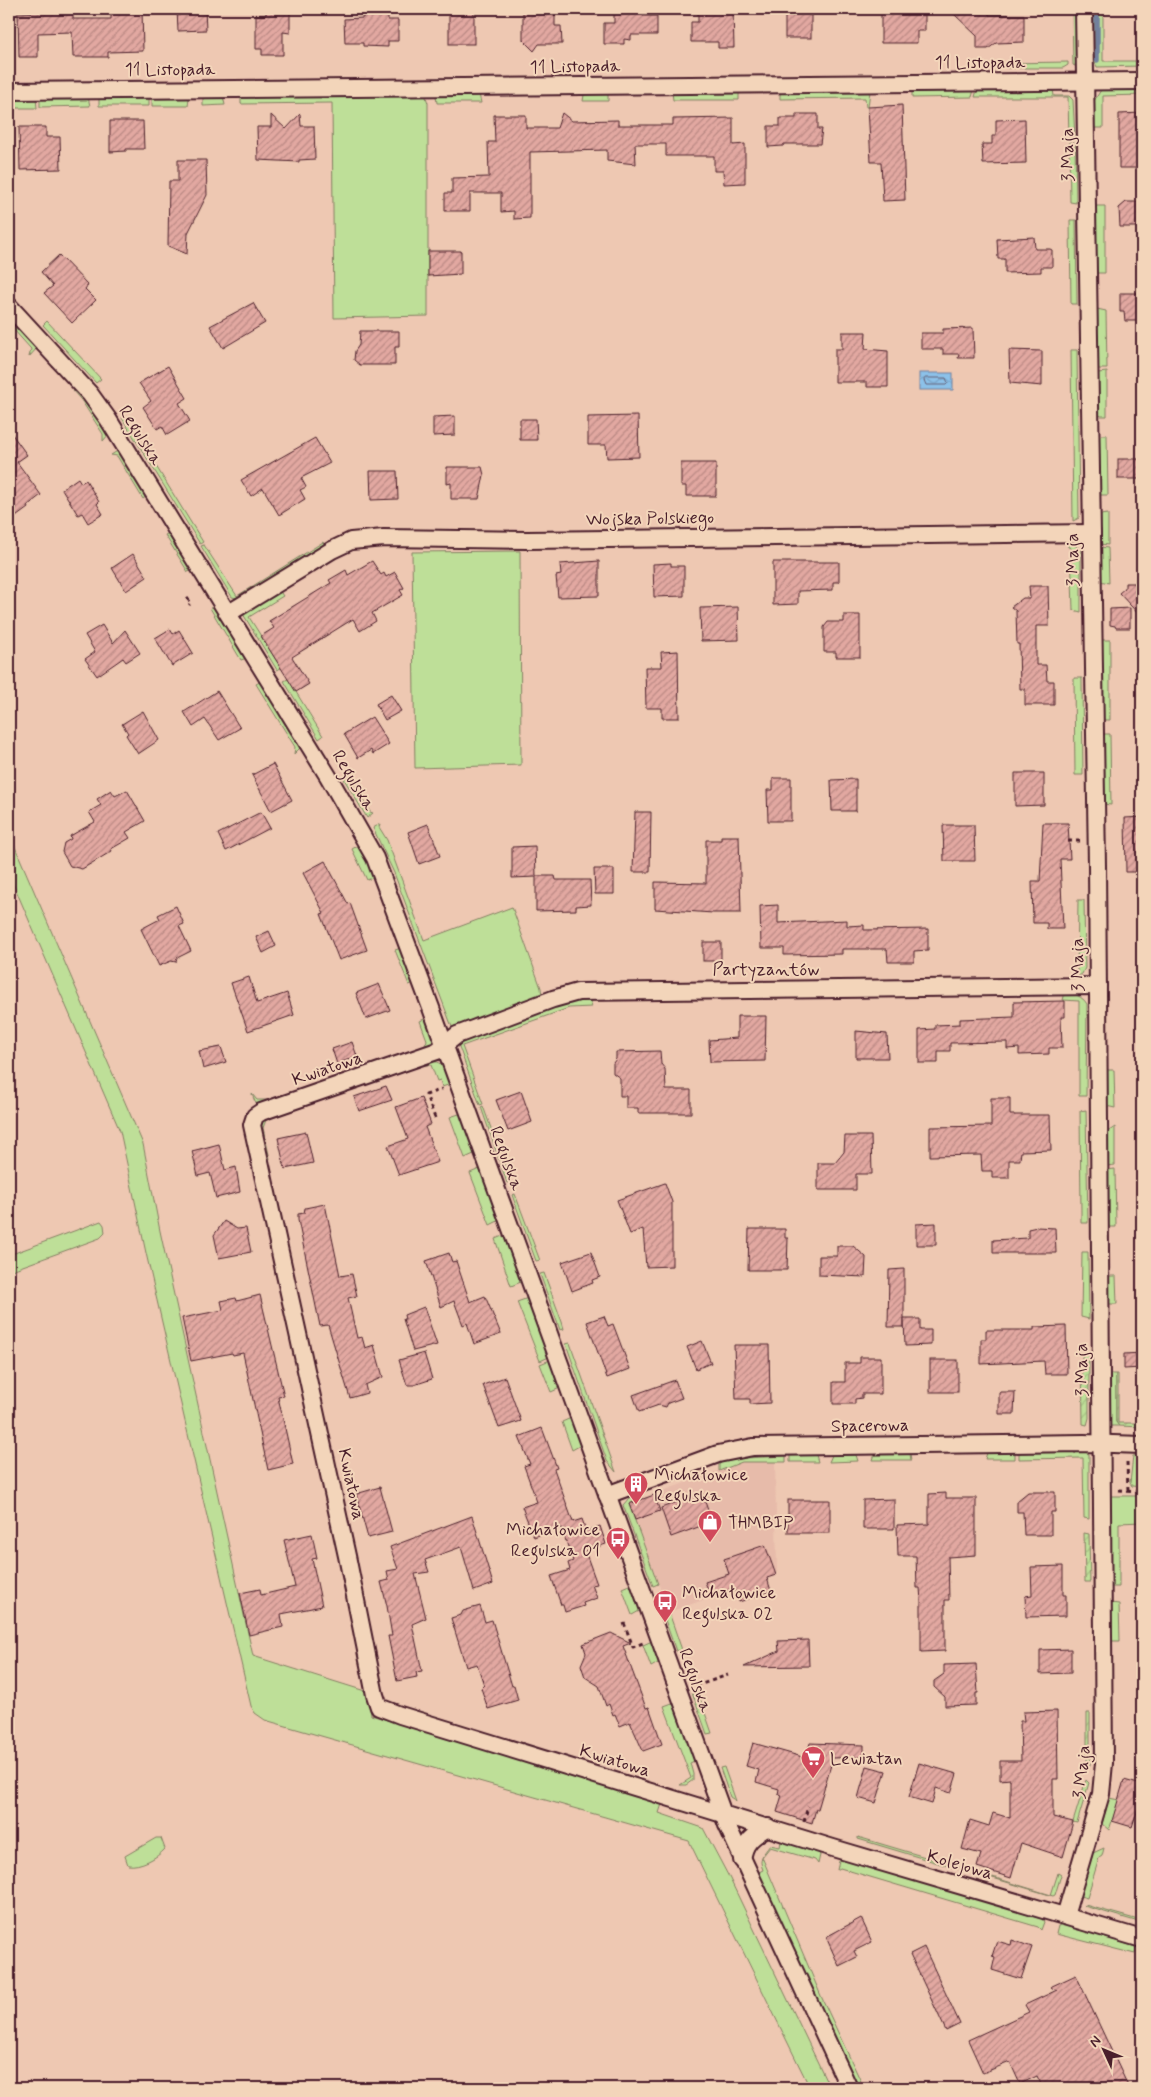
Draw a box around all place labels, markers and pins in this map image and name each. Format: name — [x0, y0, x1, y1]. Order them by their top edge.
place label: Michałowice Regulska — [654, 1463, 748, 1510]
building icon: Michałowice Regulska — [623, 1471, 649, 1505]
shop icon: THMBIP — [697, 1509, 723, 1543]
place label: THMBIP — [728, 1511, 794, 1535]
place label: Michałowice Regulska 01 — [506, 1518, 600, 1565]
bus stop icon: Michałowice Regulska 01 — [605, 1526, 631, 1560]
place label: Michałowice Regulska 02 — [682, 1581, 776, 1628]
bus stop icon: Michałowice Regulska 02 — [652, 1589, 678, 1623]
supermarket icon: Lewiatan — [800, 1745, 826, 1779]
place label: Lewiatan — [830, 1747, 902, 1771]

